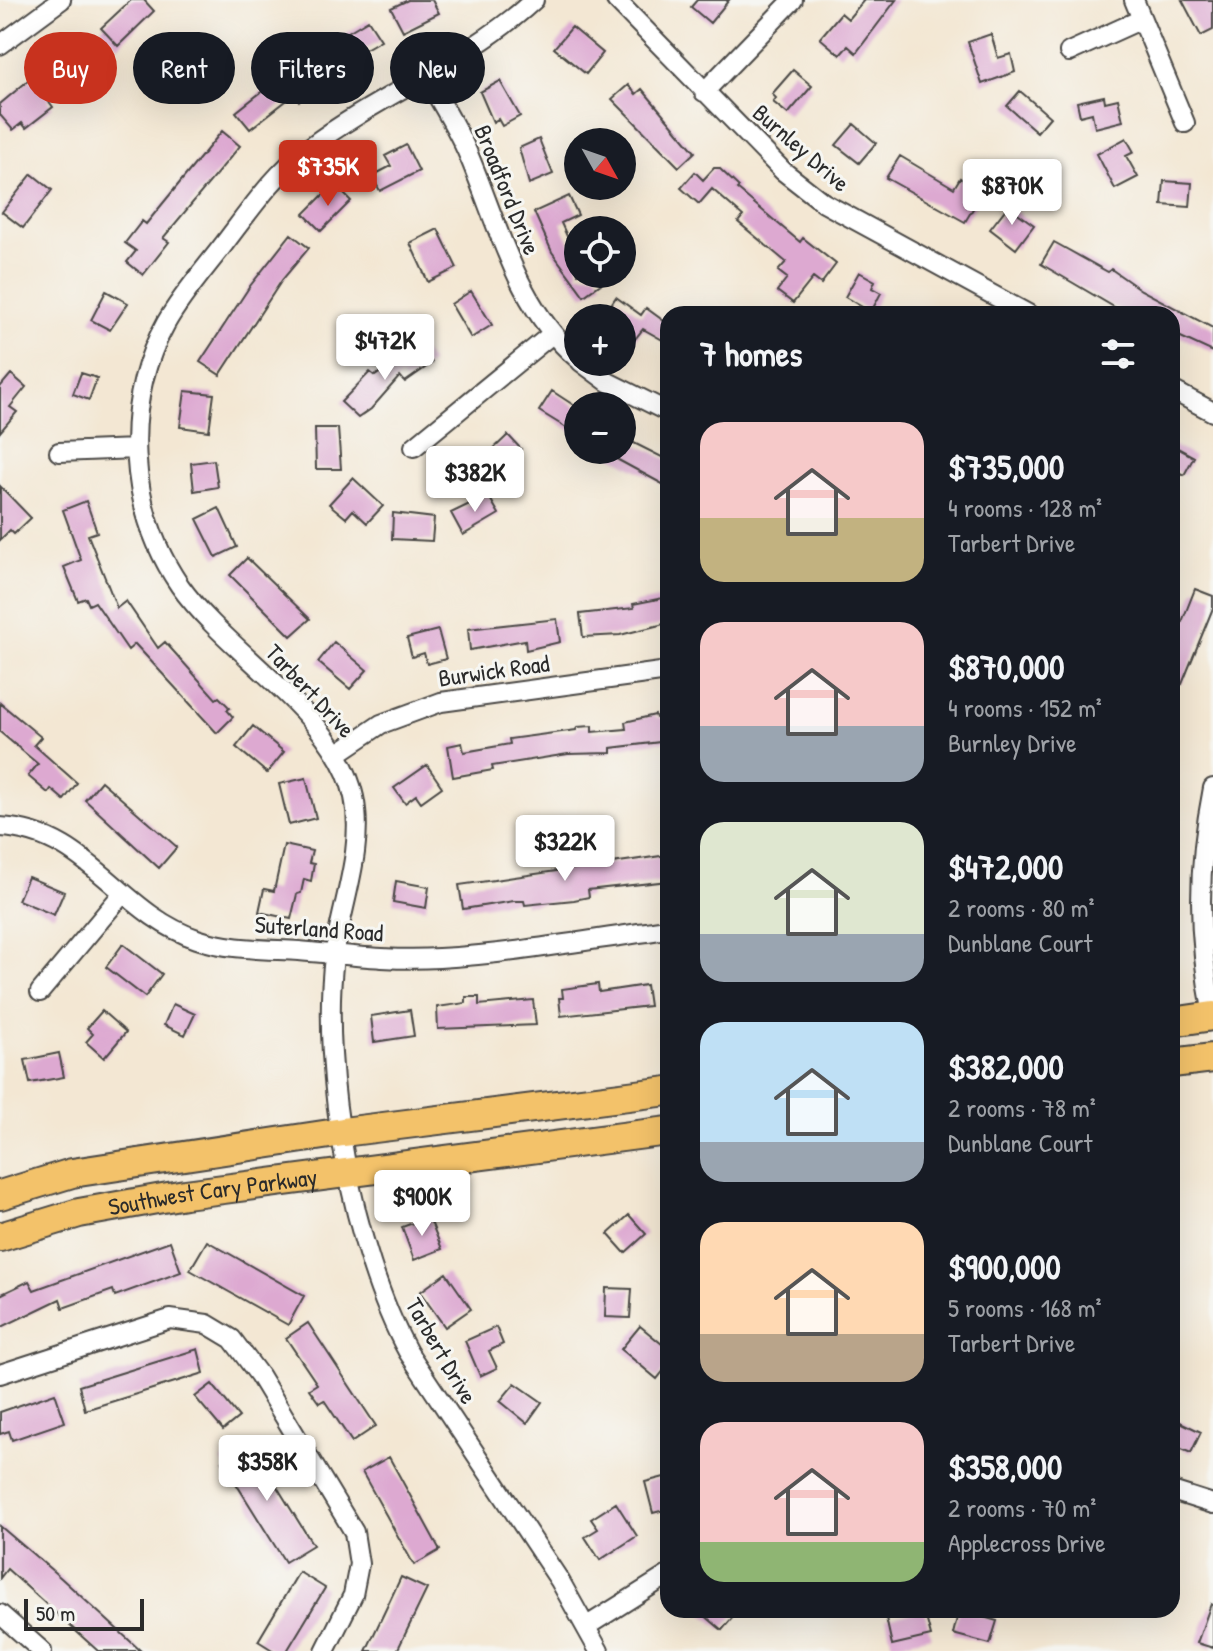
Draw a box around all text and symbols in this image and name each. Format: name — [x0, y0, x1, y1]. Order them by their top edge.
chip: Buy — [24, 32, 117, 104]
chip: Rent — [133, 32, 235, 104]
chip: Filters — [251, 32, 374, 104]
chip: New — [390, 32, 485, 104]
street label: Burnley Drive — [746, 96, 857, 199]
street label: Broadford Drive — [467, 120, 549, 260]
north arrow — [564, 128, 636, 200]
map controls — [564, 128, 636, 464]
pin: $735K — [272, 140, 384, 208]
text: $735K — [297, 148, 359, 183]
pin: $870K — [956, 159, 1068, 227]
text: $870K — [981, 167, 1043, 202]
button: locate — [564, 216, 636, 288]
button: + — [564, 304, 636, 376]
pin: $472K — [329, 314, 441, 382]
text: $472K — [354, 322, 416, 357]
text: 7 homes — [700, 331, 802, 377]
icon: filters — [1096, 332, 1140, 376]
button: − — [564, 392, 636, 464]
text: $735,000 — [948, 444, 1064, 490]
pin: $382K — [419, 446, 531, 514]
text: $382K — [444, 454, 506, 489]
icon: home — [764, 454, 860, 550]
text: 4 rooms · 128 m² — [948, 490, 1102, 525]
text: Tarbert Drive — [948, 525, 1075, 560]
street label: Tarbert Drive — [259, 636, 363, 745]
text: $870,000 — [948, 644, 1065, 690]
street label: Burwick Road — [436, 646, 551, 694]
icon: home — [764, 654, 860, 750]
text: 4 rooms · 152 m² — [948, 690, 1102, 725]
text: Burnley Drive — [948, 725, 1077, 760]
pin: $322K — [509, 815, 621, 883]
text: $322K — [534, 823, 596, 858]
text: $472,000 — [948, 844, 1063, 890]
icon: home — [764, 854, 860, 950]
text: 2 rooms · 80 m² — [948, 890, 1095, 925]
street label: Suterland Road — [254, 908, 384, 948]
text: Dunblane Court — [948, 925, 1092, 960]
text: $382,000 — [948, 1044, 1064, 1090]
icon: home — [764, 1054, 860, 1150]
text: 2 rooms · 78 m² — [948, 1090, 1096, 1125]
text: Dunblane Court — [948, 1125, 1092, 1160]
street label: Southwest Cary Parkway — [106, 1160, 319, 1222]
pin: $900K — [366, 1170, 478, 1238]
text: $900K — [392, 1178, 452, 1213]
text: $900,000 — [948, 1244, 1061, 1290]
icon: home — [764, 1254, 860, 1350]
text: 5 rooms · 168 m² — [948, 1290, 1102, 1325]
street label: Tarbert Drive — [399, 1292, 485, 1410]
text: Tarbert Drive — [948, 1325, 1075, 1360]
pin: $358K — [211, 1435, 323, 1503]
text: $358K — [237, 1443, 297, 1478]
text: $358,000 — [948, 1444, 1062, 1490]
icon: home — [764, 1454, 860, 1550]
text: 2 rooms · 70 m² — [948, 1490, 1096, 1525]
text: Applecross Drive — [948, 1525, 1106, 1560]
scale bar — [24, 1595, 144, 1631]
text: 50 m — [36, 1598, 75, 1628]

